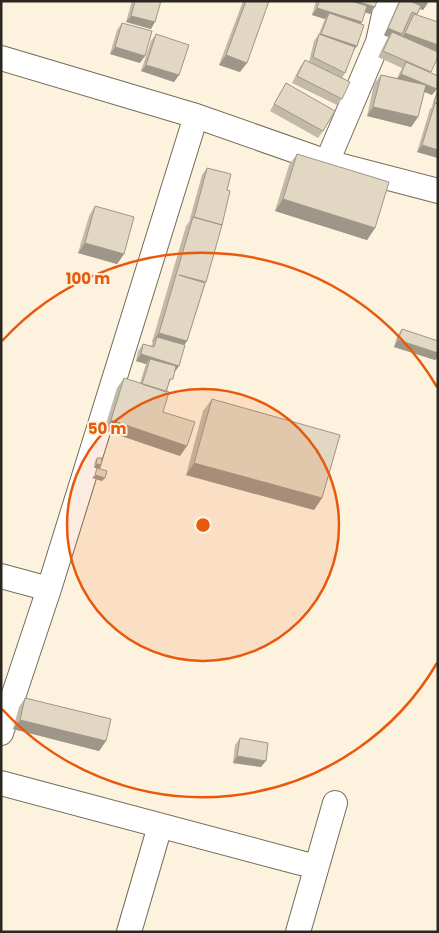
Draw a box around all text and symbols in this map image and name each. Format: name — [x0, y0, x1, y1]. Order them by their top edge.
text: 100 m — [66, 268, 110, 289]
text: 50 m — [88, 418, 126, 439]
centre of rings — [194, 516, 212, 534]

